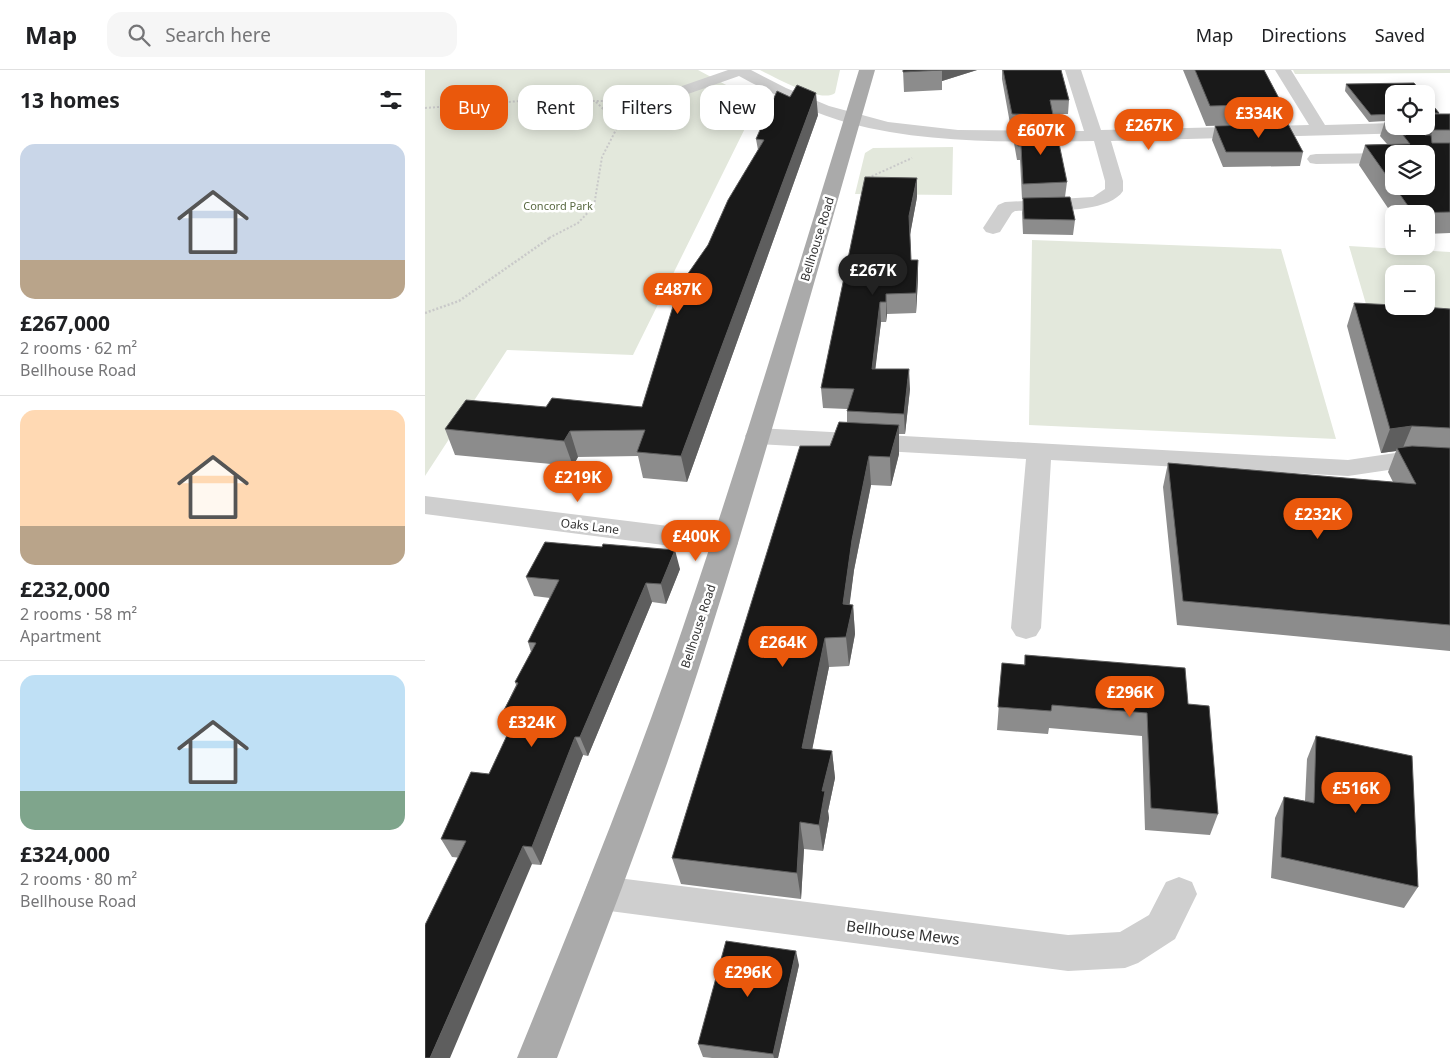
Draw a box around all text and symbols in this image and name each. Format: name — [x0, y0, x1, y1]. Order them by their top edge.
search box — [107, 12, 457, 57]
text: Map — [25, 18, 77, 51]
icon: search — [125, 21, 153, 49]
text: Search here — [165, 22, 271, 48]
text: Map — [1196, 23, 1233, 47]
text: Directions — [1261, 23, 1347, 47]
text: Saved — [1375, 23, 1425, 47]
chip: Buy — [440, 85, 508, 130]
chip: Rent — [518, 85, 593, 130]
chip: Filters — [603, 85, 690, 130]
chip: New — [700, 85, 774, 130]
map controls — [1385, 85, 1435, 315]
button: locate — [1385, 85, 1435, 135]
text: 13 homes — [20, 86, 120, 114]
icon: filters — [377, 86, 405, 114]
pin: £334K — [1224, 97, 1294, 139]
text: £334K — [1235, 102, 1283, 124]
pin: £267K — [1114, 108, 1184, 151]
pin: £607K — [1006, 114, 1076, 156]
text: £267K — [1125, 114, 1173, 136]
text: £607K — [1017, 119, 1065, 141]
button: layers — [1385, 145, 1435, 195]
icon: home — [168, 177, 258, 267]
street label: Bellhouse Road — [796, 195, 838, 283]
park label: Concord Park — [523, 198, 593, 213]
button: + — [1385, 205, 1435, 255]
pin: £267K — [838, 254, 908, 296]
text: £267K — [849, 259, 897, 281]
button: − — [1385, 265, 1435, 315]
pin: £487K — [643, 272, 713, 315]
text: £487K — [654, 278, 702, 300]
text: £267,000 — [20, 309, 110, 337]
text: 2 rooms · 62 m² — [20, 337, 137, 359]
text: Bellhouse Road — [20, 359, 136, 381]
icon: home — [168, 442, 258, 532]
pin: £219K — [543, 460, 613, 503]
text: £219K — [554, 466, 602, 488]
pin: £232K — [1283, 498, 1353, 540]
text: £232K — [1294, 503, 1342, 525]
street label: Oaks Lane — [560, 514, 620, 538]
pin: £400K — [661, 520, 731, 562]
text: £400K — [672, 525, 720, 547]
text: £232,000 — [20, 575, 110, 603]
street label: Bellhouse Road — [676, 582, 720, 670]
text: 2 rooms · 58 m² — [20, 603, 137, 625]
text: Apartment — [20, 625, 101, 647]
pin: £264K — [748, 626, 818, 668]
text: £264K — [759, 631, 807, 653]
pin: £296K — [1095, 676, 1165, 718]
text: £296K — [1106, 681, 1154, 703]
pin: £324K — [497, 706, 567, 748]
icon: home — [168, 707, 258, 797]
text: £324K — [508, 711, 556, 733]
pin: £516K — [1321, 772, 1391, 814]
text: £516K — [1332, 777, 1380, 799]
text: £324,000 — [20, 840, 110, 868]
text: 2 rooms · 80 m² — [20, 868, 137, 890]
text: Bellhouse Road — [20, 890, 136, 912]
street label: Bellhouse Mews — [845, 915, 961, 949]
pin: £296K — [713, 956, 783, 998]
text: £296K — [724, 961, 772, 983]

